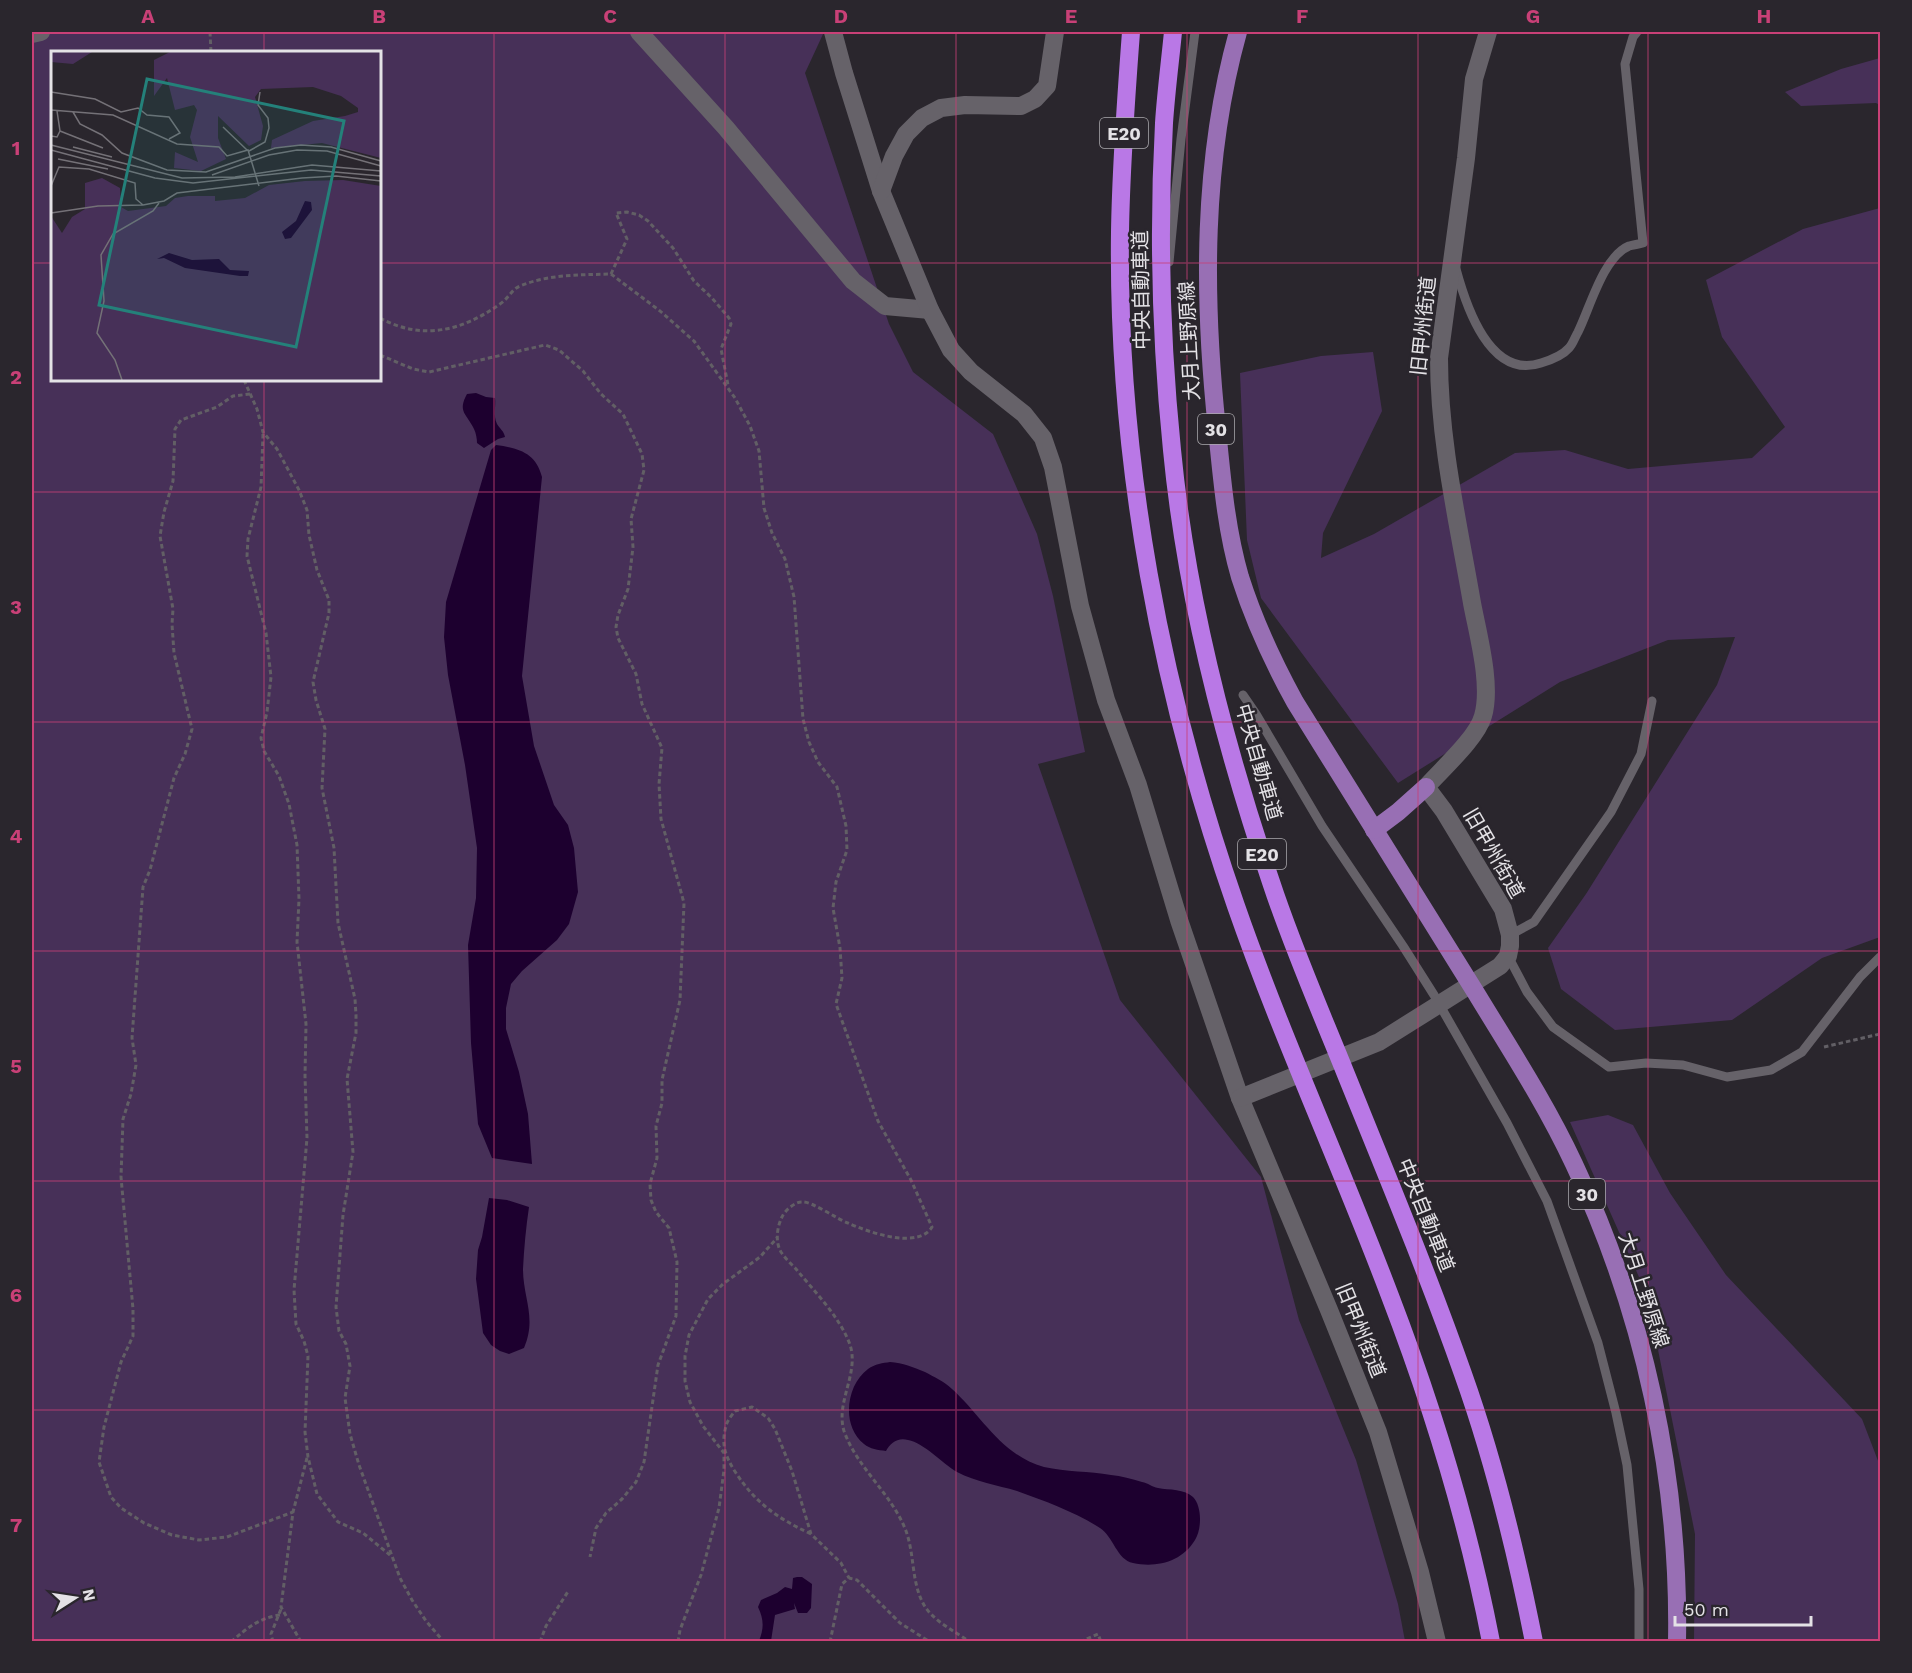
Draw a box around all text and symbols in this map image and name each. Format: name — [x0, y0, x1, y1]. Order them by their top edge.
text: A — [141, 4, 155, 28]
text: B — [372, 4, 386, 28]
text: C — [603, 4, 617, 28]
text: D — [834, 4, 848, 28]
text: E — [1065, 4, 1077, 28]
text: F — [1296, 4, 1308, 28]
text: G — [1526, 4, 1540, 28]
text: H — [1757, 4, 1771, 28]
inset map — [51, 51, 381, 381]
road number: E20 — [1100, 118, 1148, 148]
text: 1 — [12, 136, 20, 160]
street label: 中央自動車道 — [1128, 230, 1154, 350]
street label: 旧甲州街道 — [1406, 275, 1440, 377]
street label: 大月上野原線 — [1174, 280, 1204, 402]
text: 2 — [10, 365, 22, 389]
road number: 30 — [1198, 414, 1234, 444]
text: 3 — [10, 595, 22, 619]
street label: 中央自動車道 — [1231, 701, 1287, 823]
street label: 旧甲州街道 — [1459, 804, 1529, 902]
text: 4 — [10, 824, 23, 848]
road number: E20 — [1238, 839, 1286, 869]
text: 5 — [10, 1054, 22, 1078]
street label: 中央自動車道 — [1392, 1155, 1460, 1275]
road number: 30 — [1569, 1179, 1605, 1209]
street label: 大月上野原線 — [1614, 1229, 1674, 1351]
street label: 旧甲州街道 — [1331, 1279, 1391, 1381]
text: 6 — [10, 1283, 22, 1307]
text: 7 — [10, 1513, 22, 1537]
north arrow — [45, 1568, 105, 1628]
text: N — [79, 1587, 100, 1603]
scale bar — [1675, 1589, 1812, 1627]
text: 50 m — [1684, 1599, 1729, 1620]

